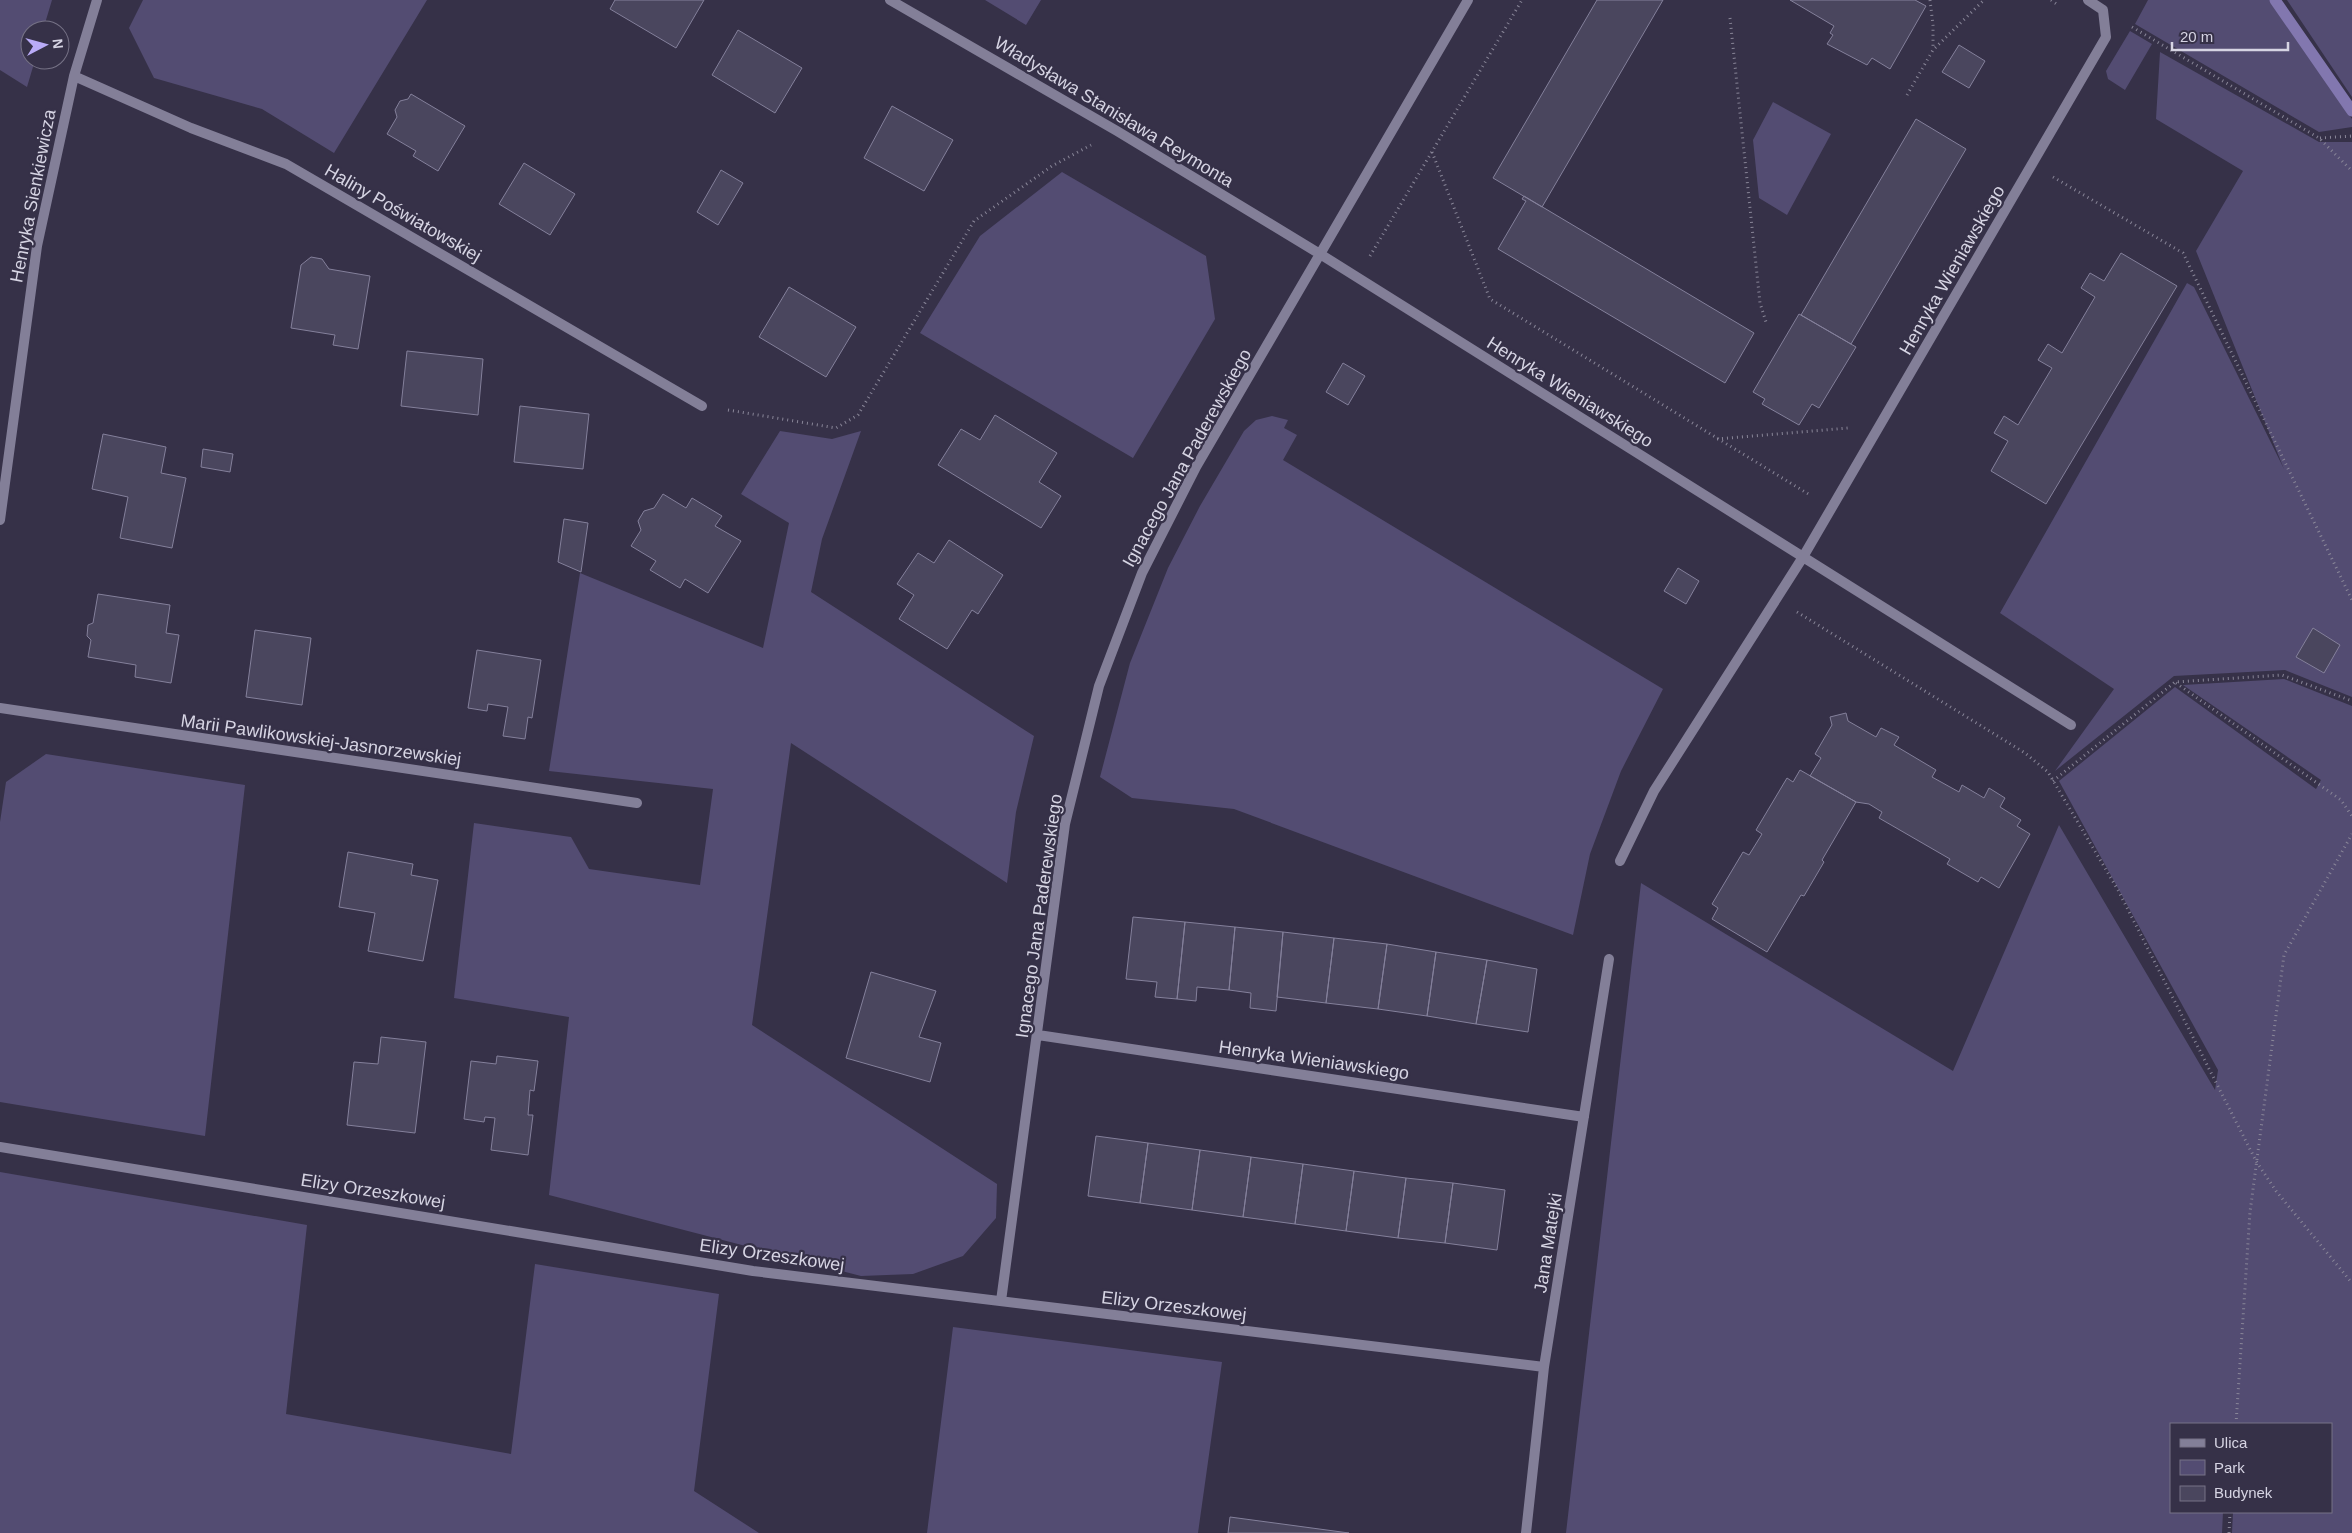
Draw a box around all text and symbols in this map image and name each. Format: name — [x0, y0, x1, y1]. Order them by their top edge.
north arrow — [20, 20, 70, 70]
scale bar — [2172, 20, 2288, 52]
text: 20 m — [2180, 28, 2213, 45]
street label: Władysława Stanisława Reymonta — [991, 33, 1238, 192]
text: N — [49, 38, 66, 50]
street label: Henryka Sienkiewicza — [6, 107, 60, 284]
street label: Haliny Poświatowskiej — [321, 160, 485, 266]
street label: Henryka Wieniawskiego — [1895, 182, 2009, 358]
street label: Henryka Wieniawskiego — [1483, 333, 1657, 451]
street label: Ignacego Jana Paderewskiego — [1119, 345, 1255, 571]
street label: Marii Pawlikowskiej-Jasnorzewskiej — [179, 710, 463, 770]
street label: Ignacego Jana Paderewskiego — [1012, 793, 1066, 1039]
street label: Henryka Wieniawskiego — [1218, 1037, 1410, 1083]
street label: Elizy Orzeszkowej — [299, 1170, 447, 1212]
street label: Jana Matejki — [1530, 1192, 1566, 1294]
street label: Elizy Orzeszkowej — [698, 1235, 846, 1275]
street label: Elizy Orzeszkowej — [1100, 1287, 1248, 1325]
legend — [2170, 1423, 2332, 1513]
text: Ulica — [2214, 1434, 2248, 1451]
text: Park — [2214, 1459, 2245, 1476]
text: Budynek — [2214, 1484, 2273, 1501]

